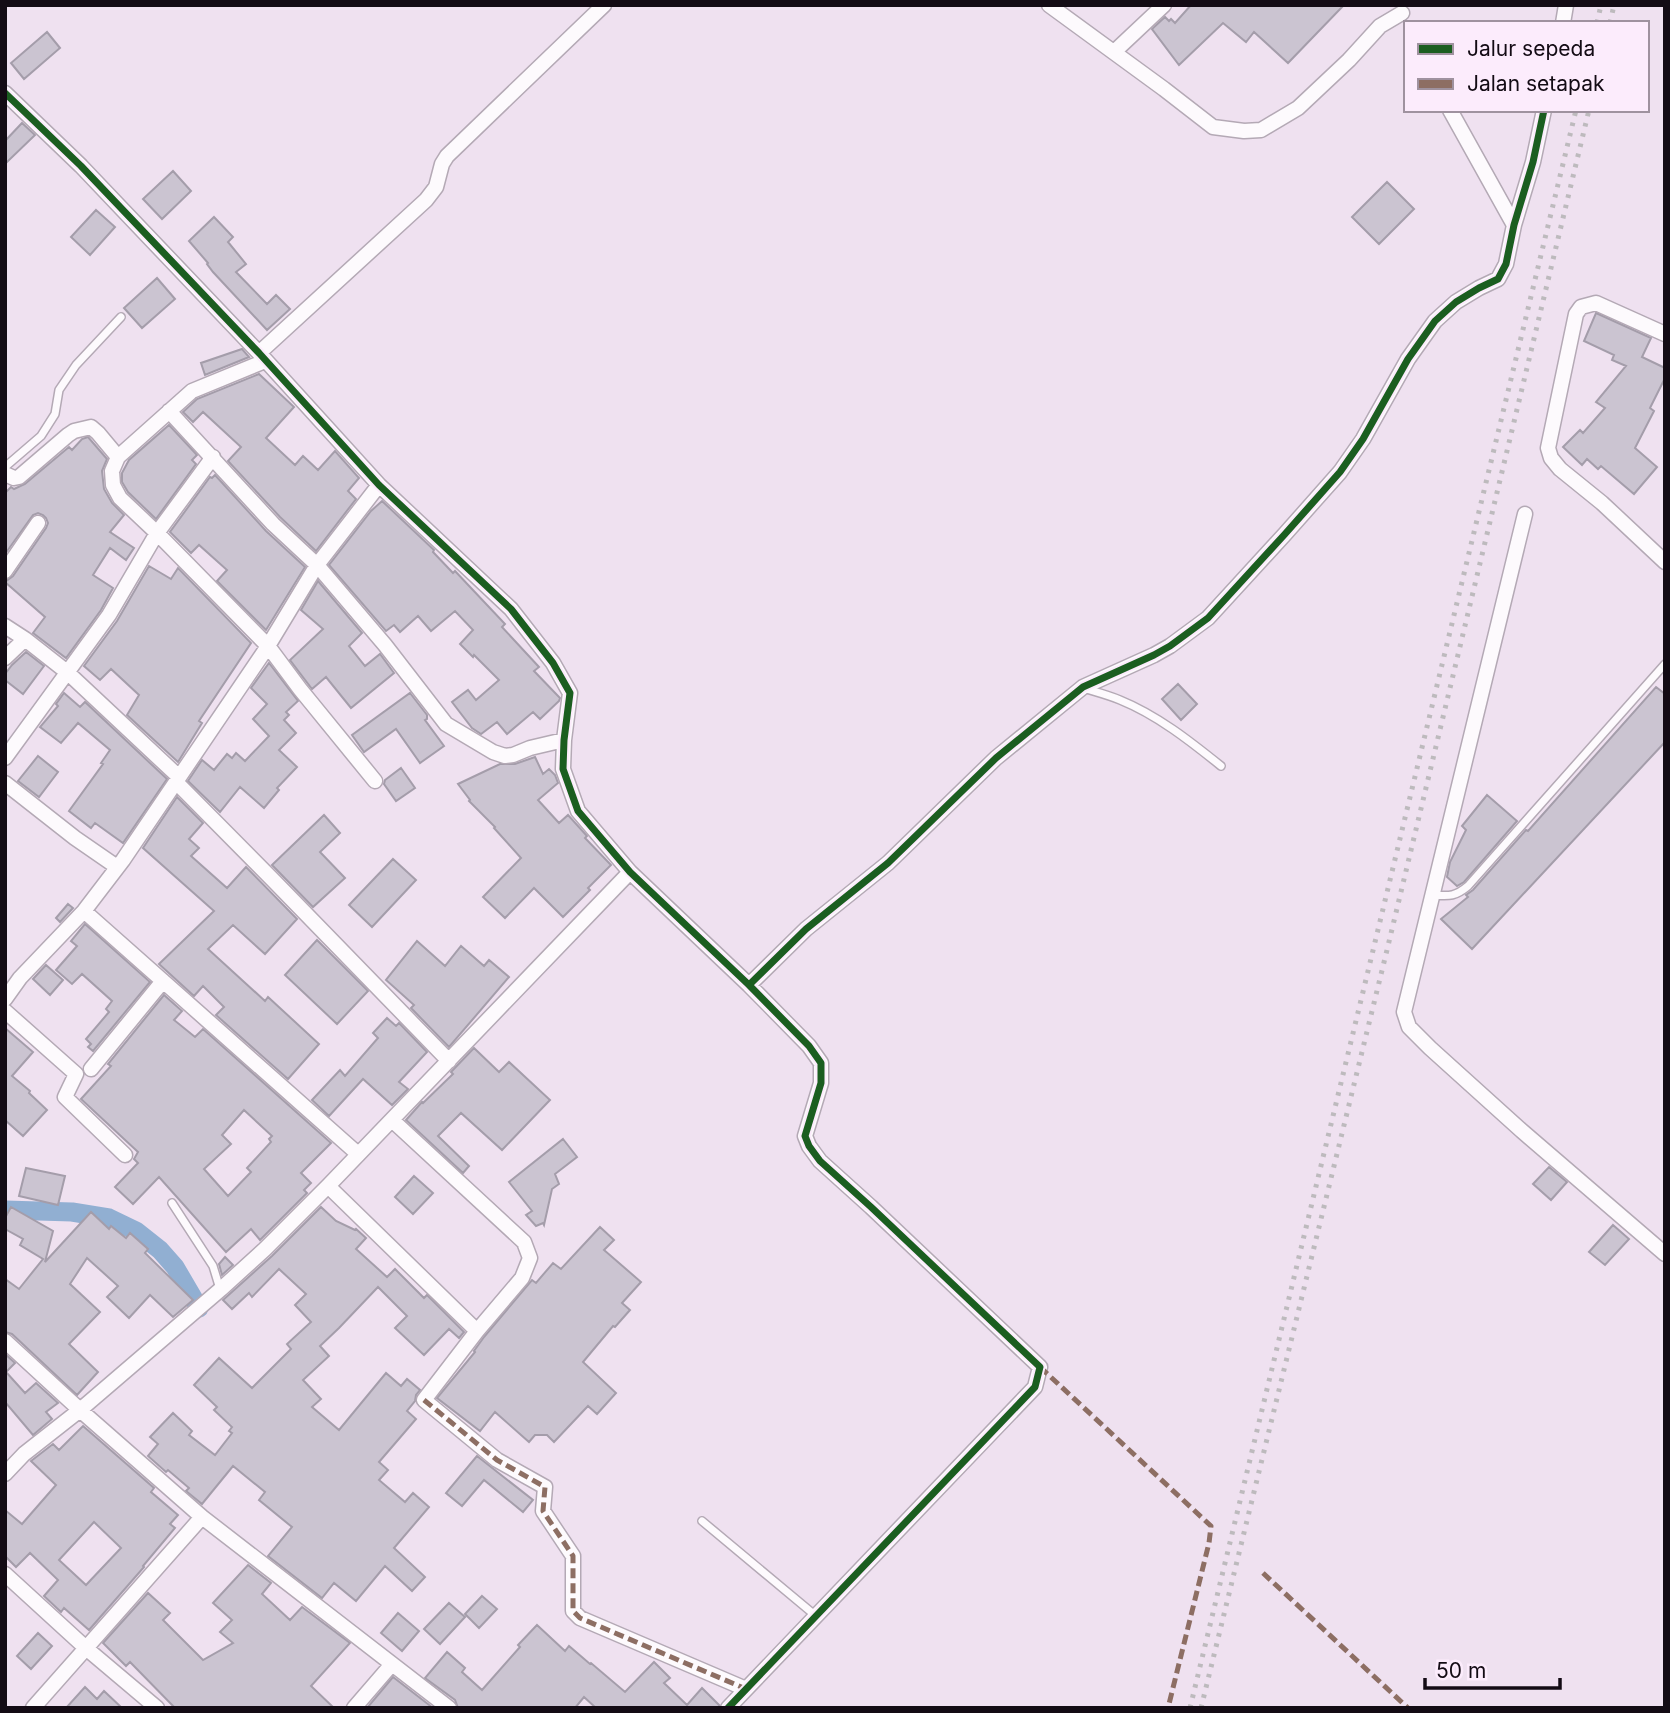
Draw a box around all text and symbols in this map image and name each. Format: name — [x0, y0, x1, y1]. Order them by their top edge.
legend — [1404, 21, 1649, 112]
text: Jalur sepeda — [1467, 36, 1595, 61]
text: Jalan setapak — [1467, 71, 1605, 96]
scale bar — [1425, 1646, 1560, 1690]
text: 50 m — [1436, 1658, 1486, 1683]

